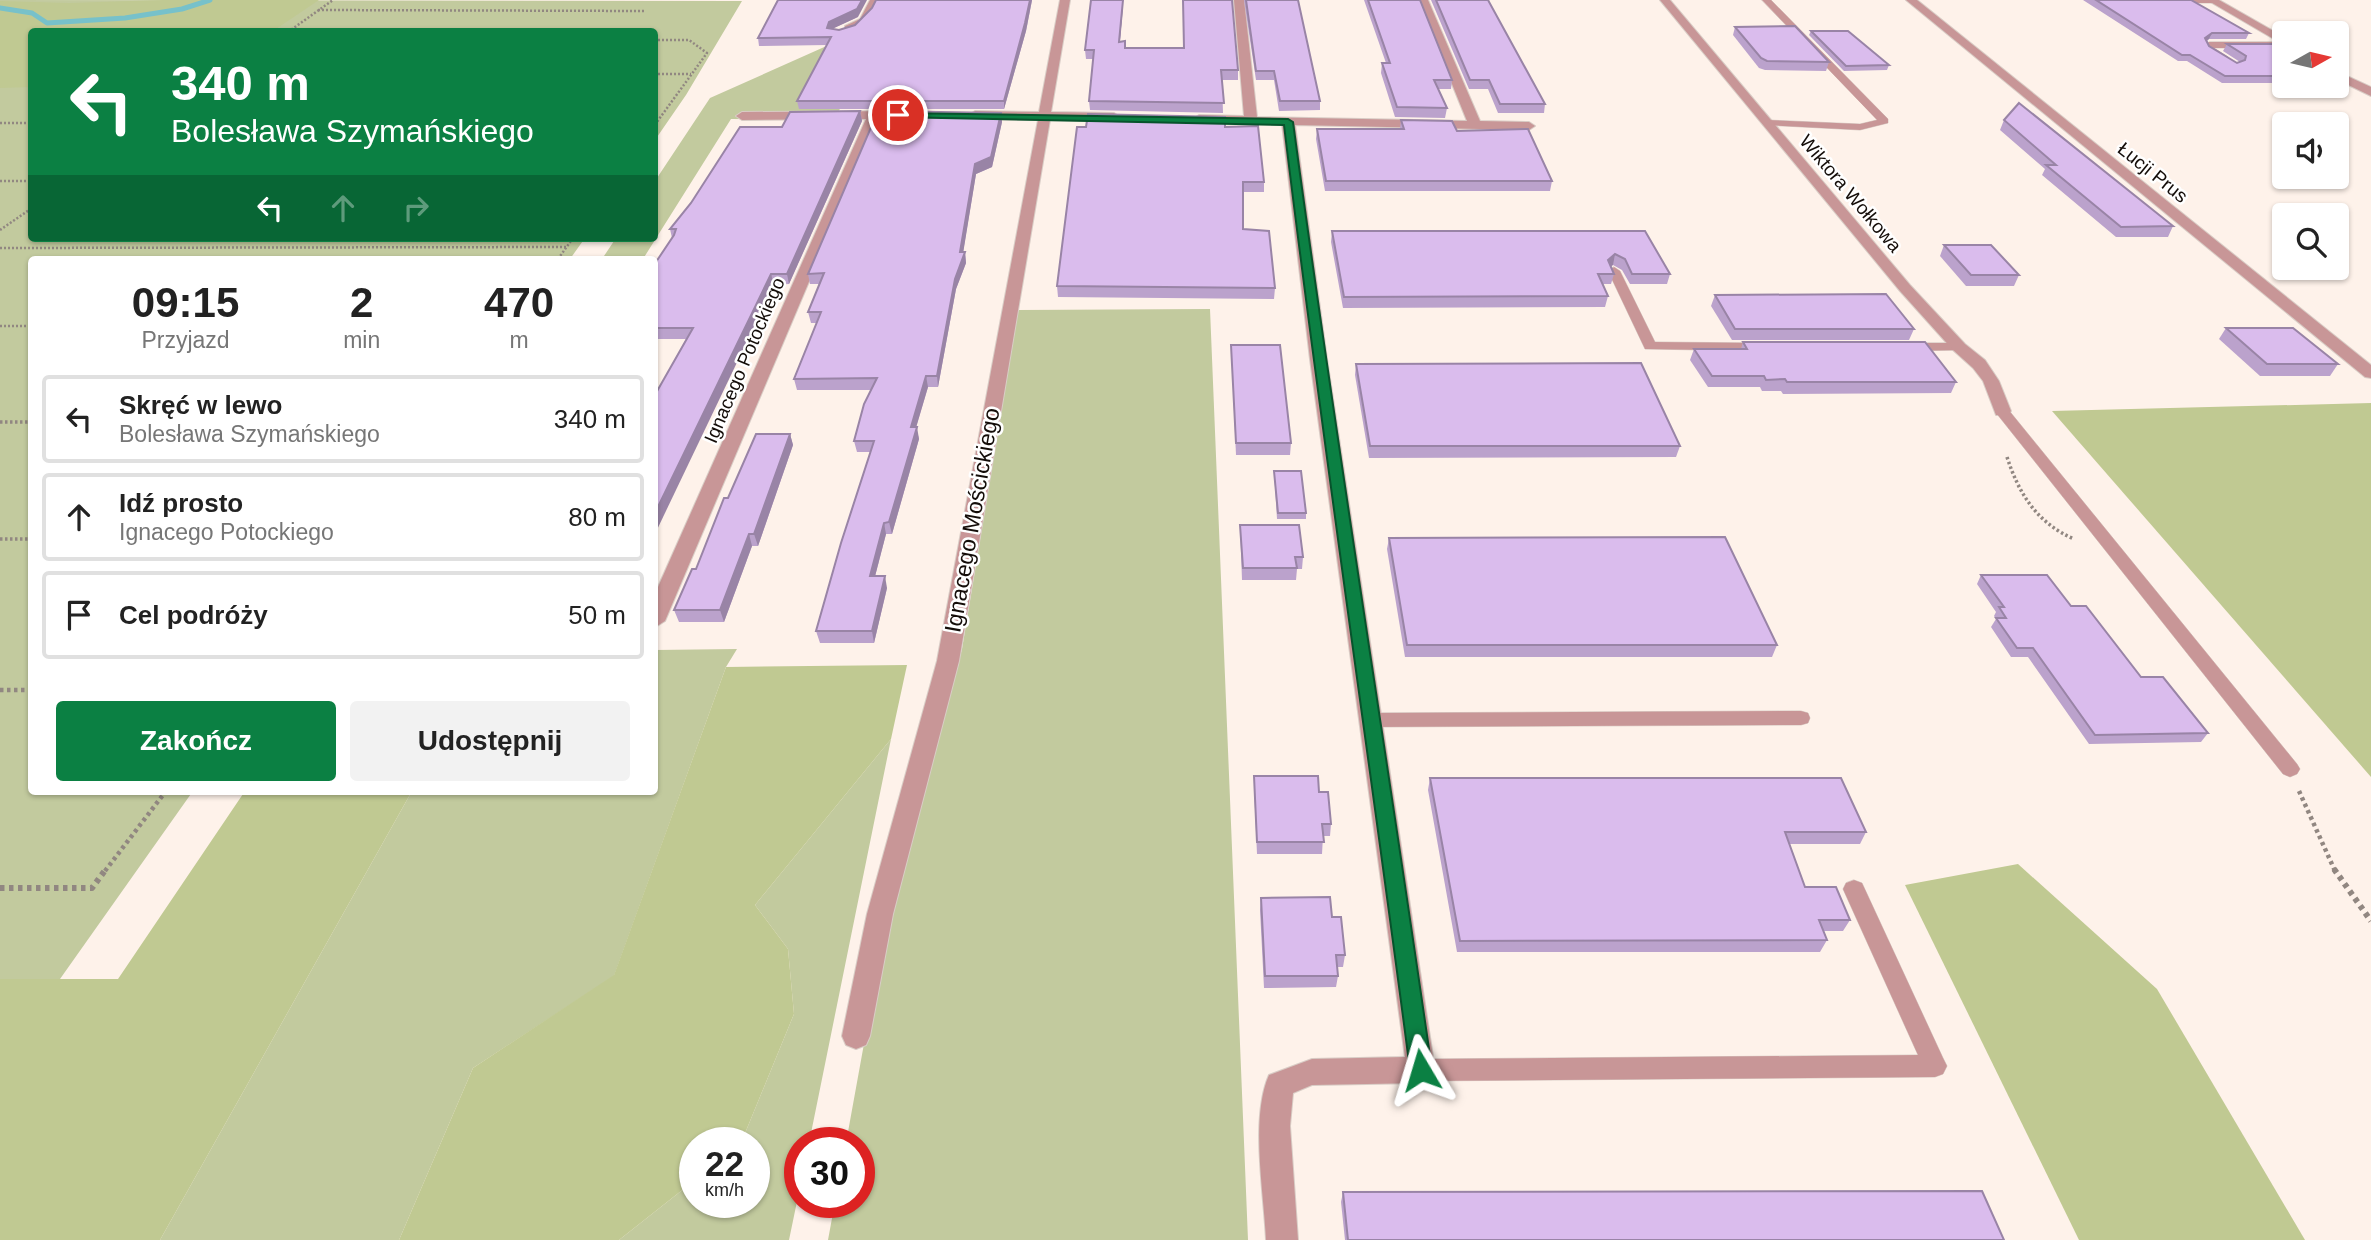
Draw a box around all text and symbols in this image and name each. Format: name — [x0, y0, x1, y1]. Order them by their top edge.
north arrow — [2272, 21, 2348, 98]
map controls — [2272, 21, 2349, 280]
icon: left — [56, 56, 147, 147]
text: 340 m — [171, 56, 310, 110]
pin — [868, 85, 928, 145]
icon: arrive — [879, 96, 917, 134]
button: sound — [2272, 112, 2349, 189]
text: Bolesława Szymańskiego — [171, 113, 534, 149]
street label: Wiktora Wołkowa — [1796, 130, 1906, 256]
street label: Łucji Prus — [2114, 138, 2192, 207]
icon: left — [251, 189, 289, 227]
icon: ahead — [324, 189, 362, 227]
icon: right — [397, 189, 435, 227]
button: search — [2272, 203, 2349, 280]
street label: Ignacego Potockiego — [700, 274, 789, 446]
text: 09:15 — [132, 279, 239, 326]
text: 2 — [350, 279, 373, 326]
text: 470 — [484, 279, 554, 326]
text: Przyjazd — [141, 327, 230, 353]
text: min — [343, 327, 380, 353]
text: m — [510, 327, 529, 353]
text: Skręć w lewo — [119, 390, 282, 420]
icon: left — [60, 400, 98, 438]
text: 340 m — [554, 404, 626, 434]
street label: Ignacego Mościckiego — [939, 406, 1005, 634]
text: Bolesława Szymańskiego — [119, 421, 380, 447]
text: Idź prosto — [119, 488, 243, 518]
icon: ahead — [60, 498, 98, 536]
text: 80 m — [568, 502, 626, 532]
text: Ignacego Potockiego — [119, 519, 334, 545]
icon: arrive — [60, 596, 98, 634]
text: Cel podróży — [119, 600, 268, 630]
text: 50 m — [568, 600, 626, 630]
button: Zakończ — [56, 701, 336, 781]
button: Udostępnij — [350, 701, 630, 781]
position arrow — [1384, 1033, 1458, 1107]
speed limit sign: 30 — [784, 1127, 875, 1218]
text: 22 — [705, 1144, 744, 1183]
text: km/h — [705, 1180, 744, 1200]

